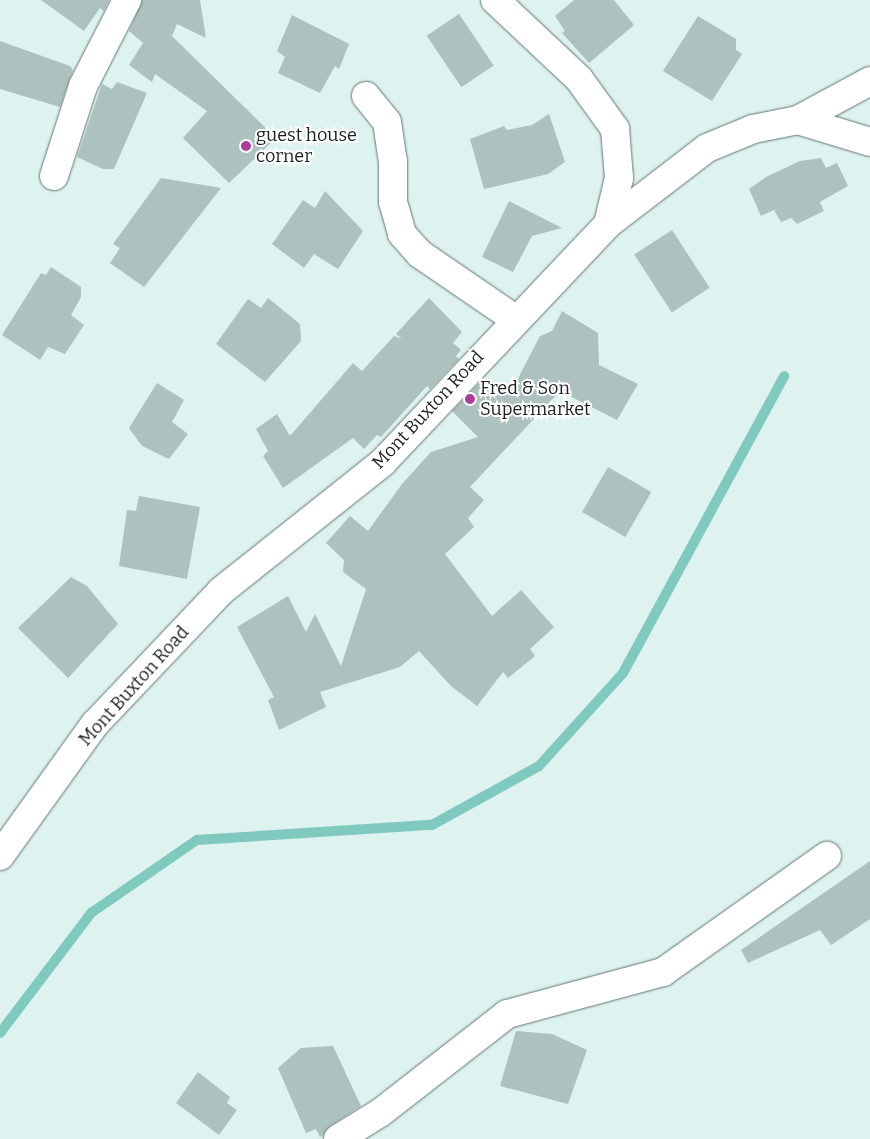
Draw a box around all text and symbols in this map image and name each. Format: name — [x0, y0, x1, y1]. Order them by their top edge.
place label: guest house corner — [256, 125, 357, 168]
marker: guest house corner — [240, 140, 252, 152]
street label: Mont Buxton Road — [368, 346, 488, 474]
place label: Fred & Son Supermarket — [480, 378, 591, 420]
marker: Fred & Son Supermarket — [464, 393, 476, 405]
street label: Mont Buxton Road — [75, 622, 193, 750]

